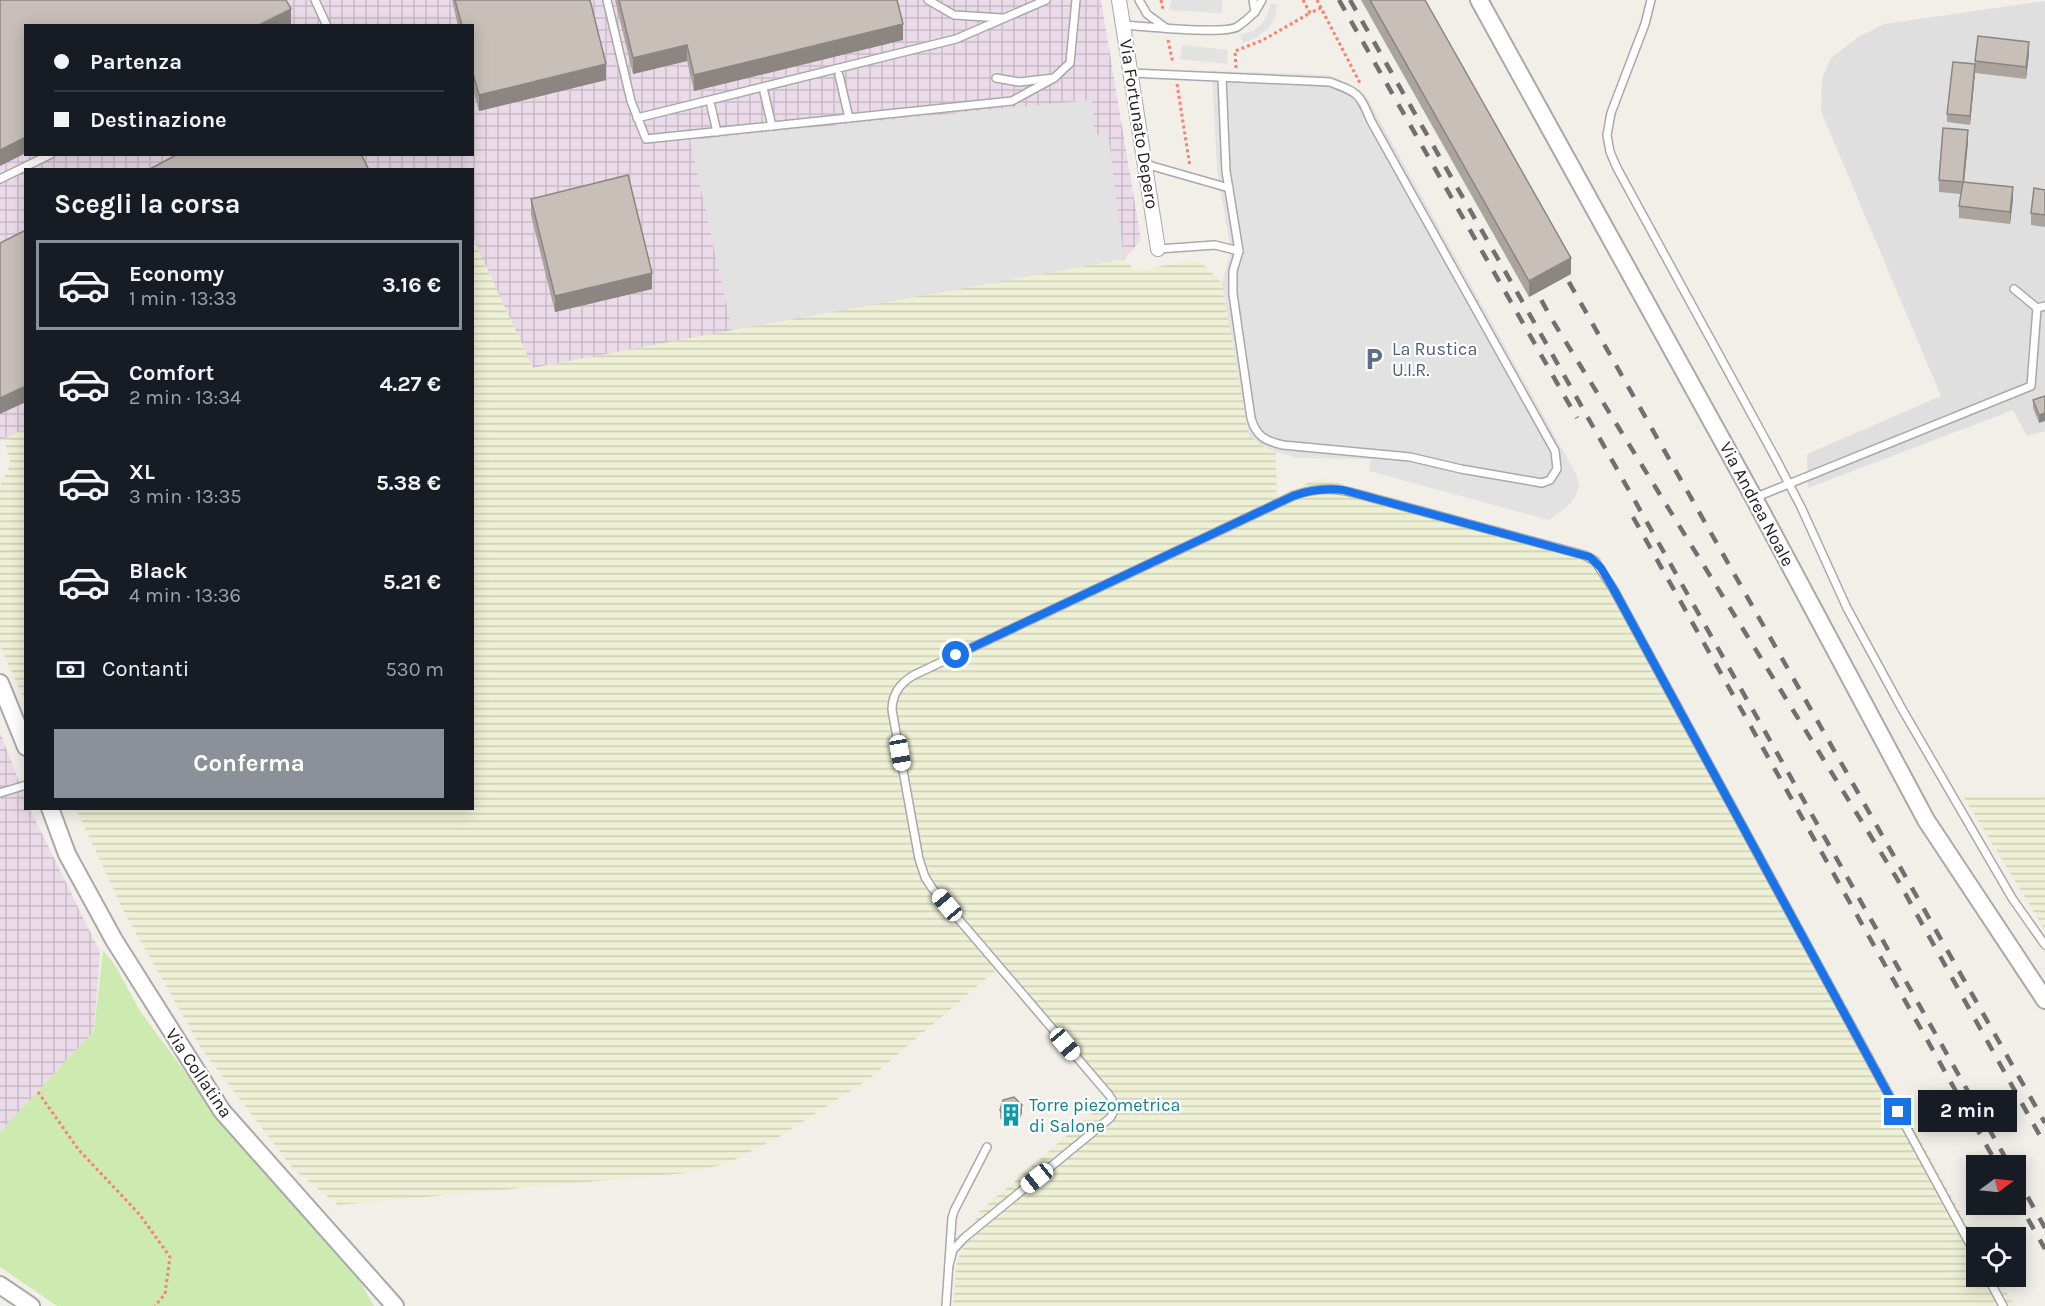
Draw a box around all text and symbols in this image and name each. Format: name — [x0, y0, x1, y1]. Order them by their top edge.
street label: Via Fortunato Depero — [1115, 38, 1163, 210]
text: Partenza — [90, 49, 182, 75]
text: Destinazione — [90, 107, 227, 133]
text: Scegli la corsa — [54, 188, 241, 220]
icon: car — [57, 258, 111, 312]
text: Economy — [129, 261, 224, 287]
text: 3.16 € — [382, 272, 441, 298]
text: 1 min · 13:33 — [129, 287, 237, 310]
place label: La Rustica U.I.R. — [1392, 338, 1477, 381]
parking icon: La Rustica U.I.R. — [1361, 346, 1387, 372]
icon: car — [57, 357, 111, 411]
text: Comfort — [129, 360, 214, 386]
text: 4.27 € — [379, 371, 441, 397]
text: 2 min · 13:34 — [129, 386, 241, 409]
street label: Via Andrea Noale — [1715, 438, 1799, 570]
icon: car — [57, 456, 111, 510]
text: XL — [129, 459, 155, 485]
text: 5.38 € — [376, 470, 441, 496]
text: 3 min · 13:35 — [129, 485, 242, 508]
icon: car — [57, 555, 111, 609]
text: Black — [129, 558, 188, 584]
text: 5.21 € — [383, 569, 441, 595]
text: 4 min · 13:36 — [129, 584, 241, 607]
route start — [942, 641, 969, 668]
icon: cash — [54, 653, 87, 686]
text: Contanti — [102, 656, 189, 682]
text: 530 m — [386, 658, 444, 681]
button: Conferma — [54, 729, 444, 798]
car — [888, 734, 912, 772]
car — [929, 885, 965, 925]
street label: Via Collatina — [161, 1024, 237, 1122]
car — [1047, 1024, 1083, 1064]
callout: 2 min — [1919, 1091, 2018, 1133]
place label: Torre piezometrica di Salone — [1029, 1094, 1180, 1137]
route end — [1884, 1098, 1911, 1125]
text: 2 min — [1940, 1099, 1995, 1122]
building icon: Torre piezometrica di Salone — [998, 1102, 1024, 1128]
north arrow — [1966, 1155, 2026, 1215]
map controls — [1966, 1155, 2026, 1287]
car — [1017, 1160, 1057, 1196]
button: locate — [1966, 1227, 2026, 1287]

